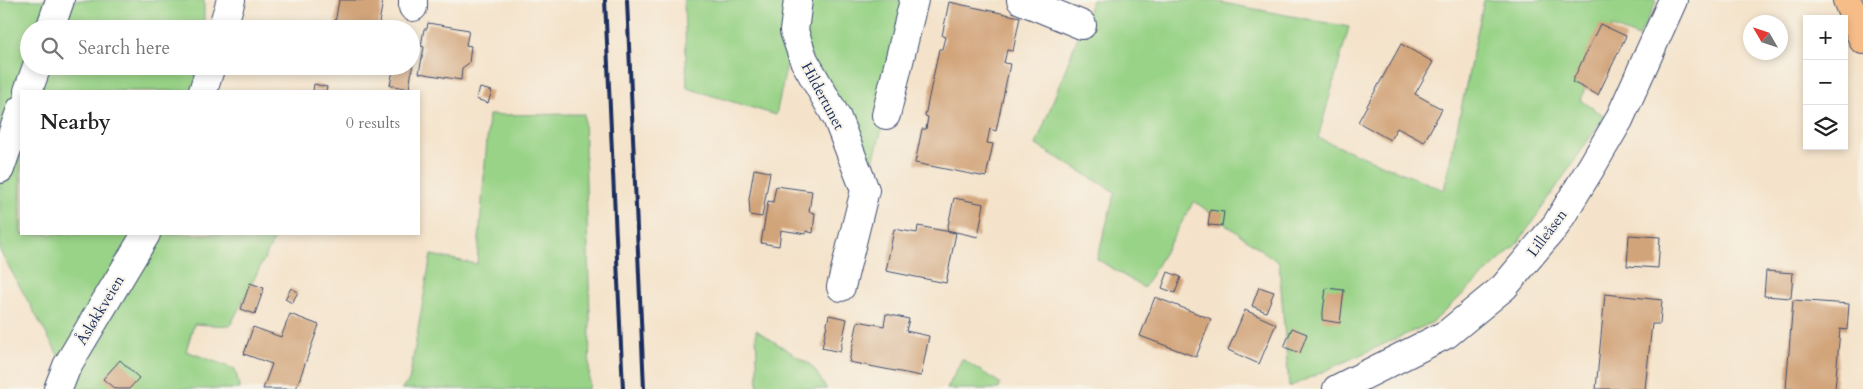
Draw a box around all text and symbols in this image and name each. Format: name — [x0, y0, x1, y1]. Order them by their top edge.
north arrow — [1743, 15, 1788, 60]
map controls — [1803, 15, 1848, 150]
button: + — [1803, 15, 1848, 60]
search box — [20, 20, 420, 75]
icon: search — [38, 34, 66, 62]
text: Search here — [78, 35, 170, 61]
street label: Hildertunet — [797, 59, 849, 134]
button: − — [1803, 60, 1848, 105]
button: layers — [1803, 105, 1848, 150]
text: Nearby — [40, 108, 111, 137]
text: 0 results — [346, 112, 400, 134]
street label: Lilleåsen — [1523, 205, 1572, 261]
street label: Åsløkkveien — [71, 271, 129, 349]

